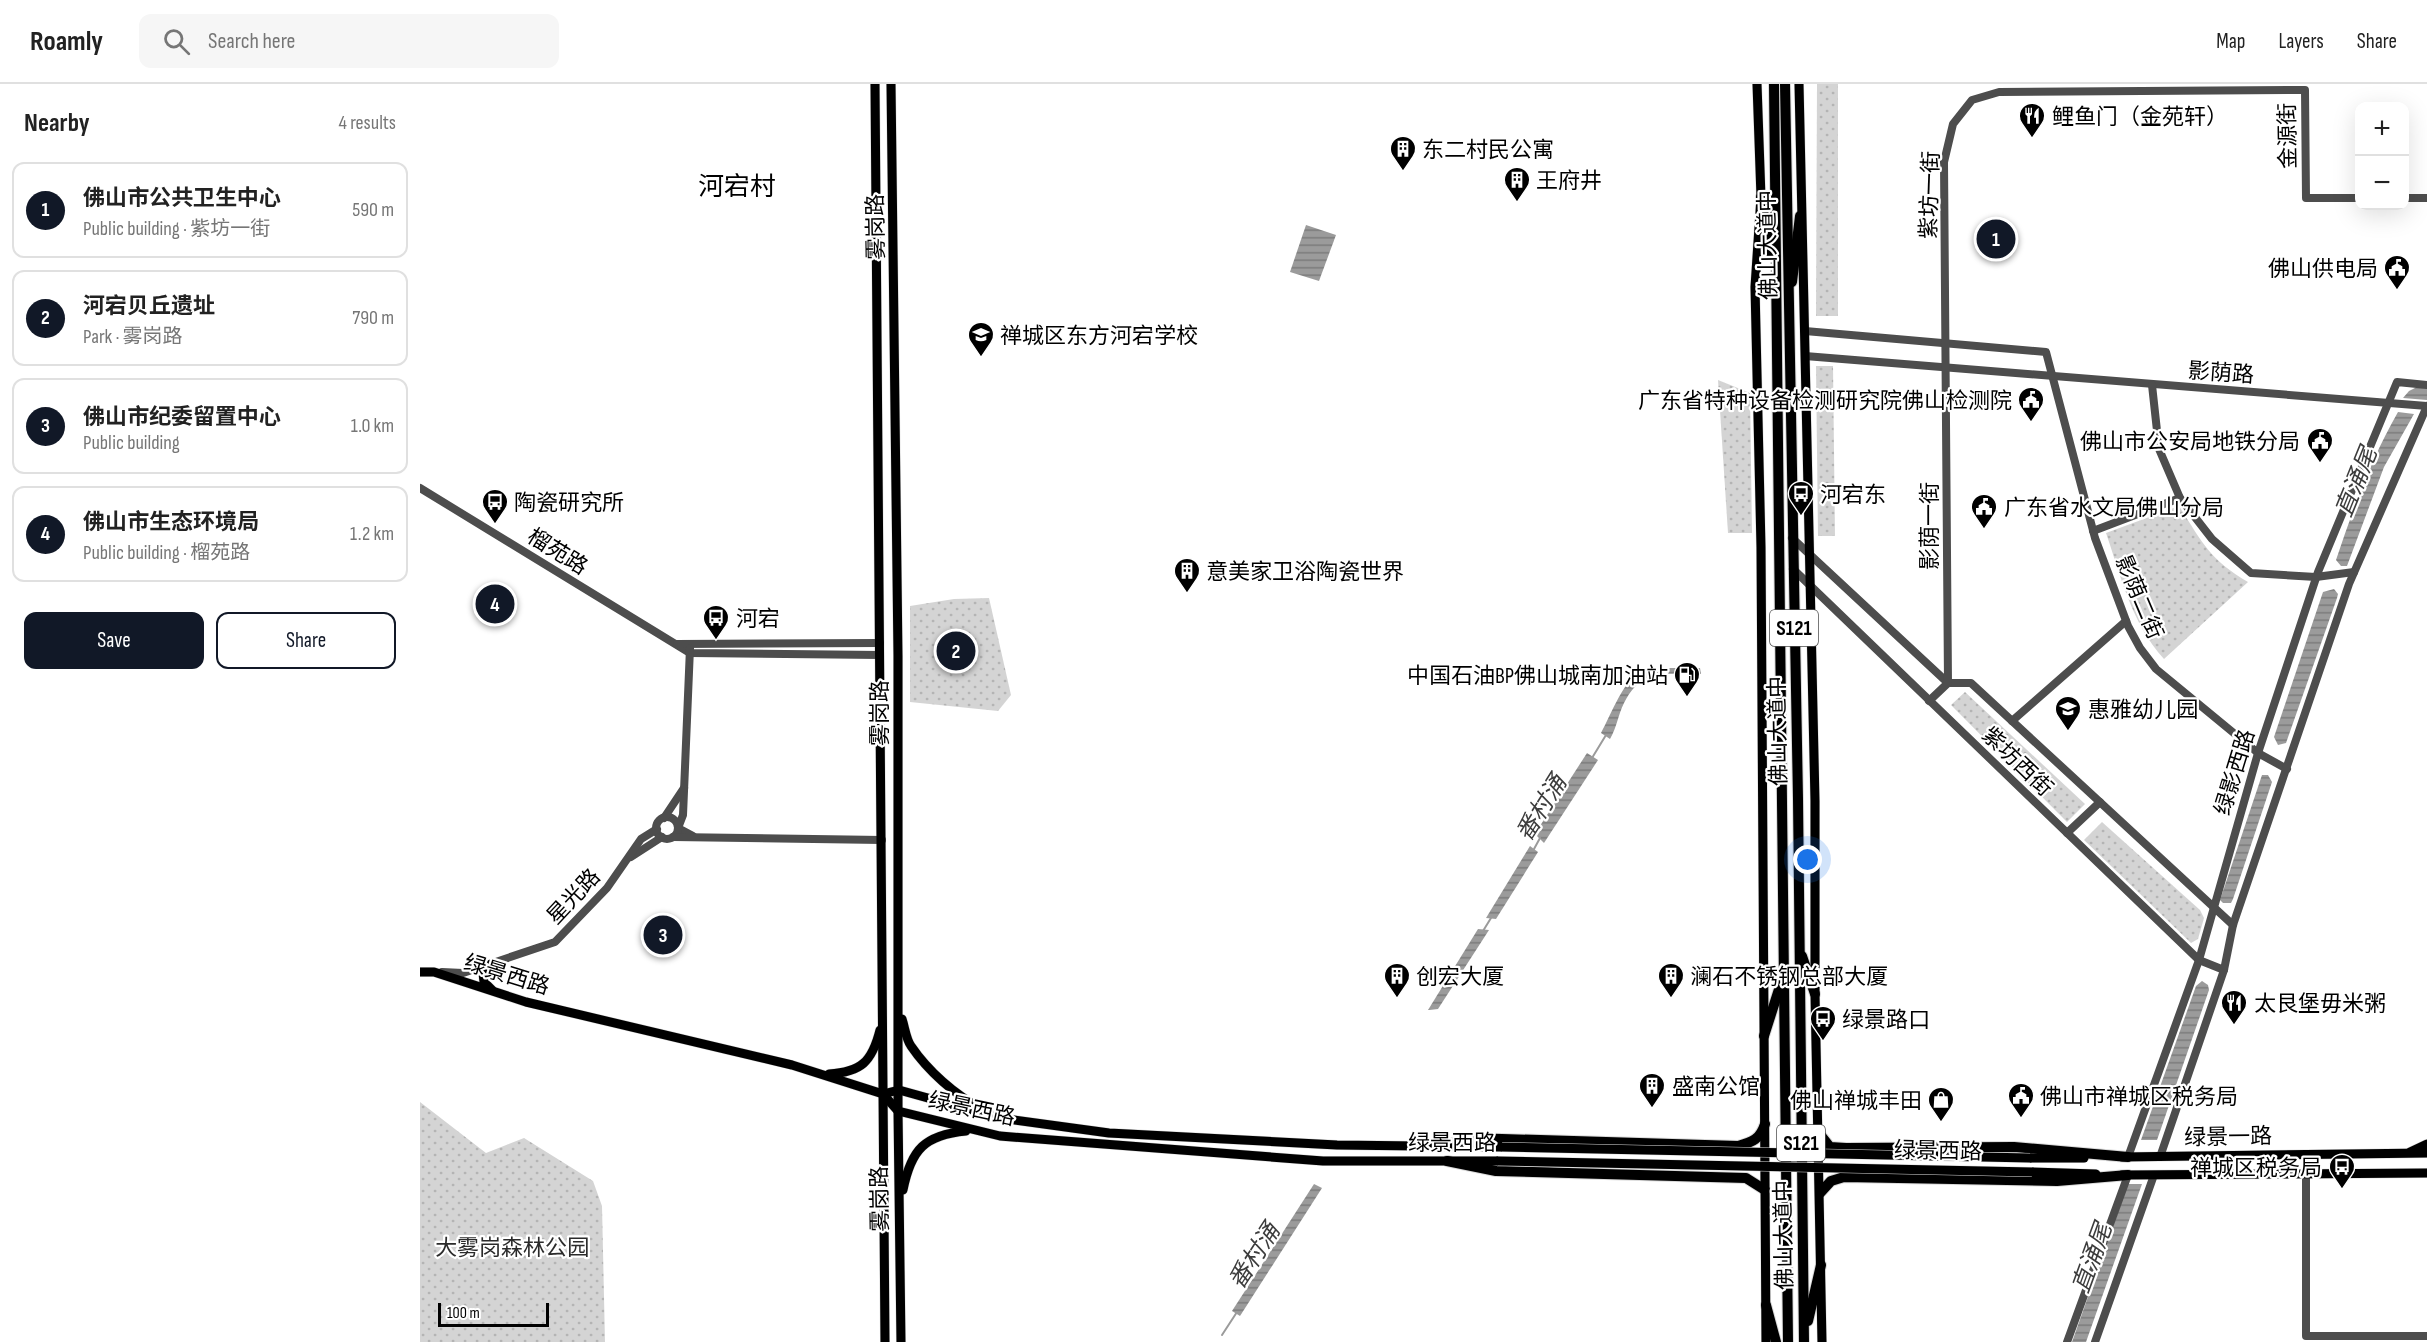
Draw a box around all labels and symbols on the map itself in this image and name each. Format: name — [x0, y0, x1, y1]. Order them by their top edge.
restaurant icon: 鲤鱼门（金苑轩） — [2017, 101, 2047, 139]
street label: 金源街 — [2274, 103, 2303, 169]
place label: 鲤鱼门（金苑轩） — [2052, 104, 2228, 131]
building icon: 东二村民公寓 — [1388, 134, 1418, 172]
place label: 东二村民公寓 — [1422, 137, 1554, 164]
street label: 紫坊一街 — [1915, 151, 1946, 240]
building icon: 王府井 — [1502, 165, 1532, 203]
place label: 王府井 — [1536, 168, 1602, 195]
district label: 河宕村 — [698, 172, 776, 203]
street label: 佛山大道中 — [1754, 190, 1783, 300]
street label: 雾岗路 — [862, 194, 891, 260]
pin: 1 — [1976, 216, 2016, 262]
public building icon: 佛山供电局 — [2382, 253, 2412, 291]
place label: 佛山供电局 — [2268, 256, 2378, 283]
school or university icon: 禅城区东方河宕学校 — [966, 320, 996, 358]
place label: 禅城区东方河宕学校 — [1000, 323, 1198, 350]
street label: 影荫路 — [2187, 358, 2255, 389]
public building icon: 广东省特种设备检测研究院佛山检测院 — [2016, 385, 2046, 423]
place label: 广东省特种设备检测研究院佛山检测院 — [1638, 388, 2012, 415]
public building icon: 佛山市公安局地铁分局 — [2305, 426, 2335, 464]
place label: 佛山市公安局地铁分局 — [2080, 429, 2300, 456]
water label: 直涌尾 — [2330, 442, 2384, 521]
bus stop icon: 河宕东 — [1786, 479, 1816, 517]
place label: 河宕东 — [1820, 482, 1886, 509]
street label: 影荫一街 — [1917, 482, 1944, 570]
bus stop icon: 陶瓷研究所 — [480, 487, 510, 525]
place label: 陶瓷研究所 — [514, 490, 624, 517]
public building icon: 广东省水文局佛山分局 — [1969, 492, 1999, 530]
place label: 广东省水文局佛山分局 — [2004, 495, 2224, 522]
street label: 榴苑路 — [522, 523, 592, 581]
street label: 影荫二街 — [2109, 552, 2168, 643]
building icon: 意美家卫浴陶瓷世界 — [1172, 556, 1202, 594]
place label: 意美家卫浴陶瓷世界 — [1206, 559, 1404, 586]
pin: 4 — [476, 582, 514, 626]
bus stop icon: 河宕 — [701, 603, 731, 641]
place label: 河宕 — [736, 606, 780, 633]
road number: S121 — [1770, 610, 1818, 646]
pin: 2 — [936, 628, 976, 674]
fuel station icon: 中国石油BP佛山城南加油站 — [1672, 660, 1702, 698]
place label: 中国石油BP佛山城南加油站 — [1407, 663, 1668, 690]
street label: 佛山大道中 — [1764, 676, 1793, 786]
street label: 雾岗路 — [867, 680, 894, 746]
school or university icon: 惠雅幼儿园 — [2053, 694, 2083, 732]
place label: 惠雅幼儿园 — [2088, 697, 2198, 724]
street label: 紫坊西街 — [1976, 722, 2058, 802]
street label: 绿影西路 — [2210, 726, 2261, 818]
water label: 番村涌 — [1510, 768, 1574, 846]
your location — [1793, 845, 1822, 874]
street label: 星光路 — [542, 864, 606, 930]
pin: 3 — [644, 912, 682, 958]
street label: 绿景西路 — [461, 950, 553, 1001]
building icon: 创宏大厦 — [1382, 961, 1412, 999]
building icon: 澜石不锈钢总部大厦 — [1656, 961, 1686, 999]
place label: 创宏大厦 — [1416, 964, 1504, 991]
place label: 澜石不锈钢总部大厦 — [1690, 964, 1888, 991]
restaurant icon: 太艮堡毋米粥 — [2219, 988, 2249, 1026]
place label: 太艮堡毋米粥 — [2254, 991, 2386, 1018]
bus stop icon: 绿景路口 — [1808, 1004, 1838, 1042]
place label: 绿景路口 — [1842, 1007, 1930, 1034]
building icon: 盛南公馆 — [1637, 1071, 1667, 1109]
place label: 盛南公馆 — [1672, 1074, 1760, 1101]
public building icon: 佛山市禅城区税务局 — [2006, 1081, 2036, 1119]
place label: 佛山市禅城区税务局 — [2040, 1084, 2238, 1111]
shop icon: 佛山禅城丰田 — [1926, 1085, 1956, 1123]
street label: 绿景西路 — [926, 1087, 1018, 1132]
place label: 佛山禅城丰田 — [1790, 1088, 1922, 1115]
street label: 绿景一路 — [2184, 1123, 2272, 1152]
road number: S121 — [1777, 1125, 1825, 1161]
street label: 绿景西路 — [1408, 1130, 1496, 1157]
street label: 绿景西路 — [1894, 1137, 1982, 1166]
bus stop icon: 禅城区税务局 — [2327, 1152, 2357, 1190]
place label: 禅城区税务局 — [2190, 1155, 2322, 1182]
street label: 雾岗路 — [866, 1166, 895, 1232]
street label: 佛山大道中 — [1770, 1180, 1799, 1290]
water label: 番村涌 — [1223, 1216, 1288, 1294]
water label: 直涌尾 — [2067, 1218, 2119, 1297]
park label: 大雾岗森林公园 — [435, 1235, 589, 1262]
scale bar — [438, 1300, 549, 1328]

